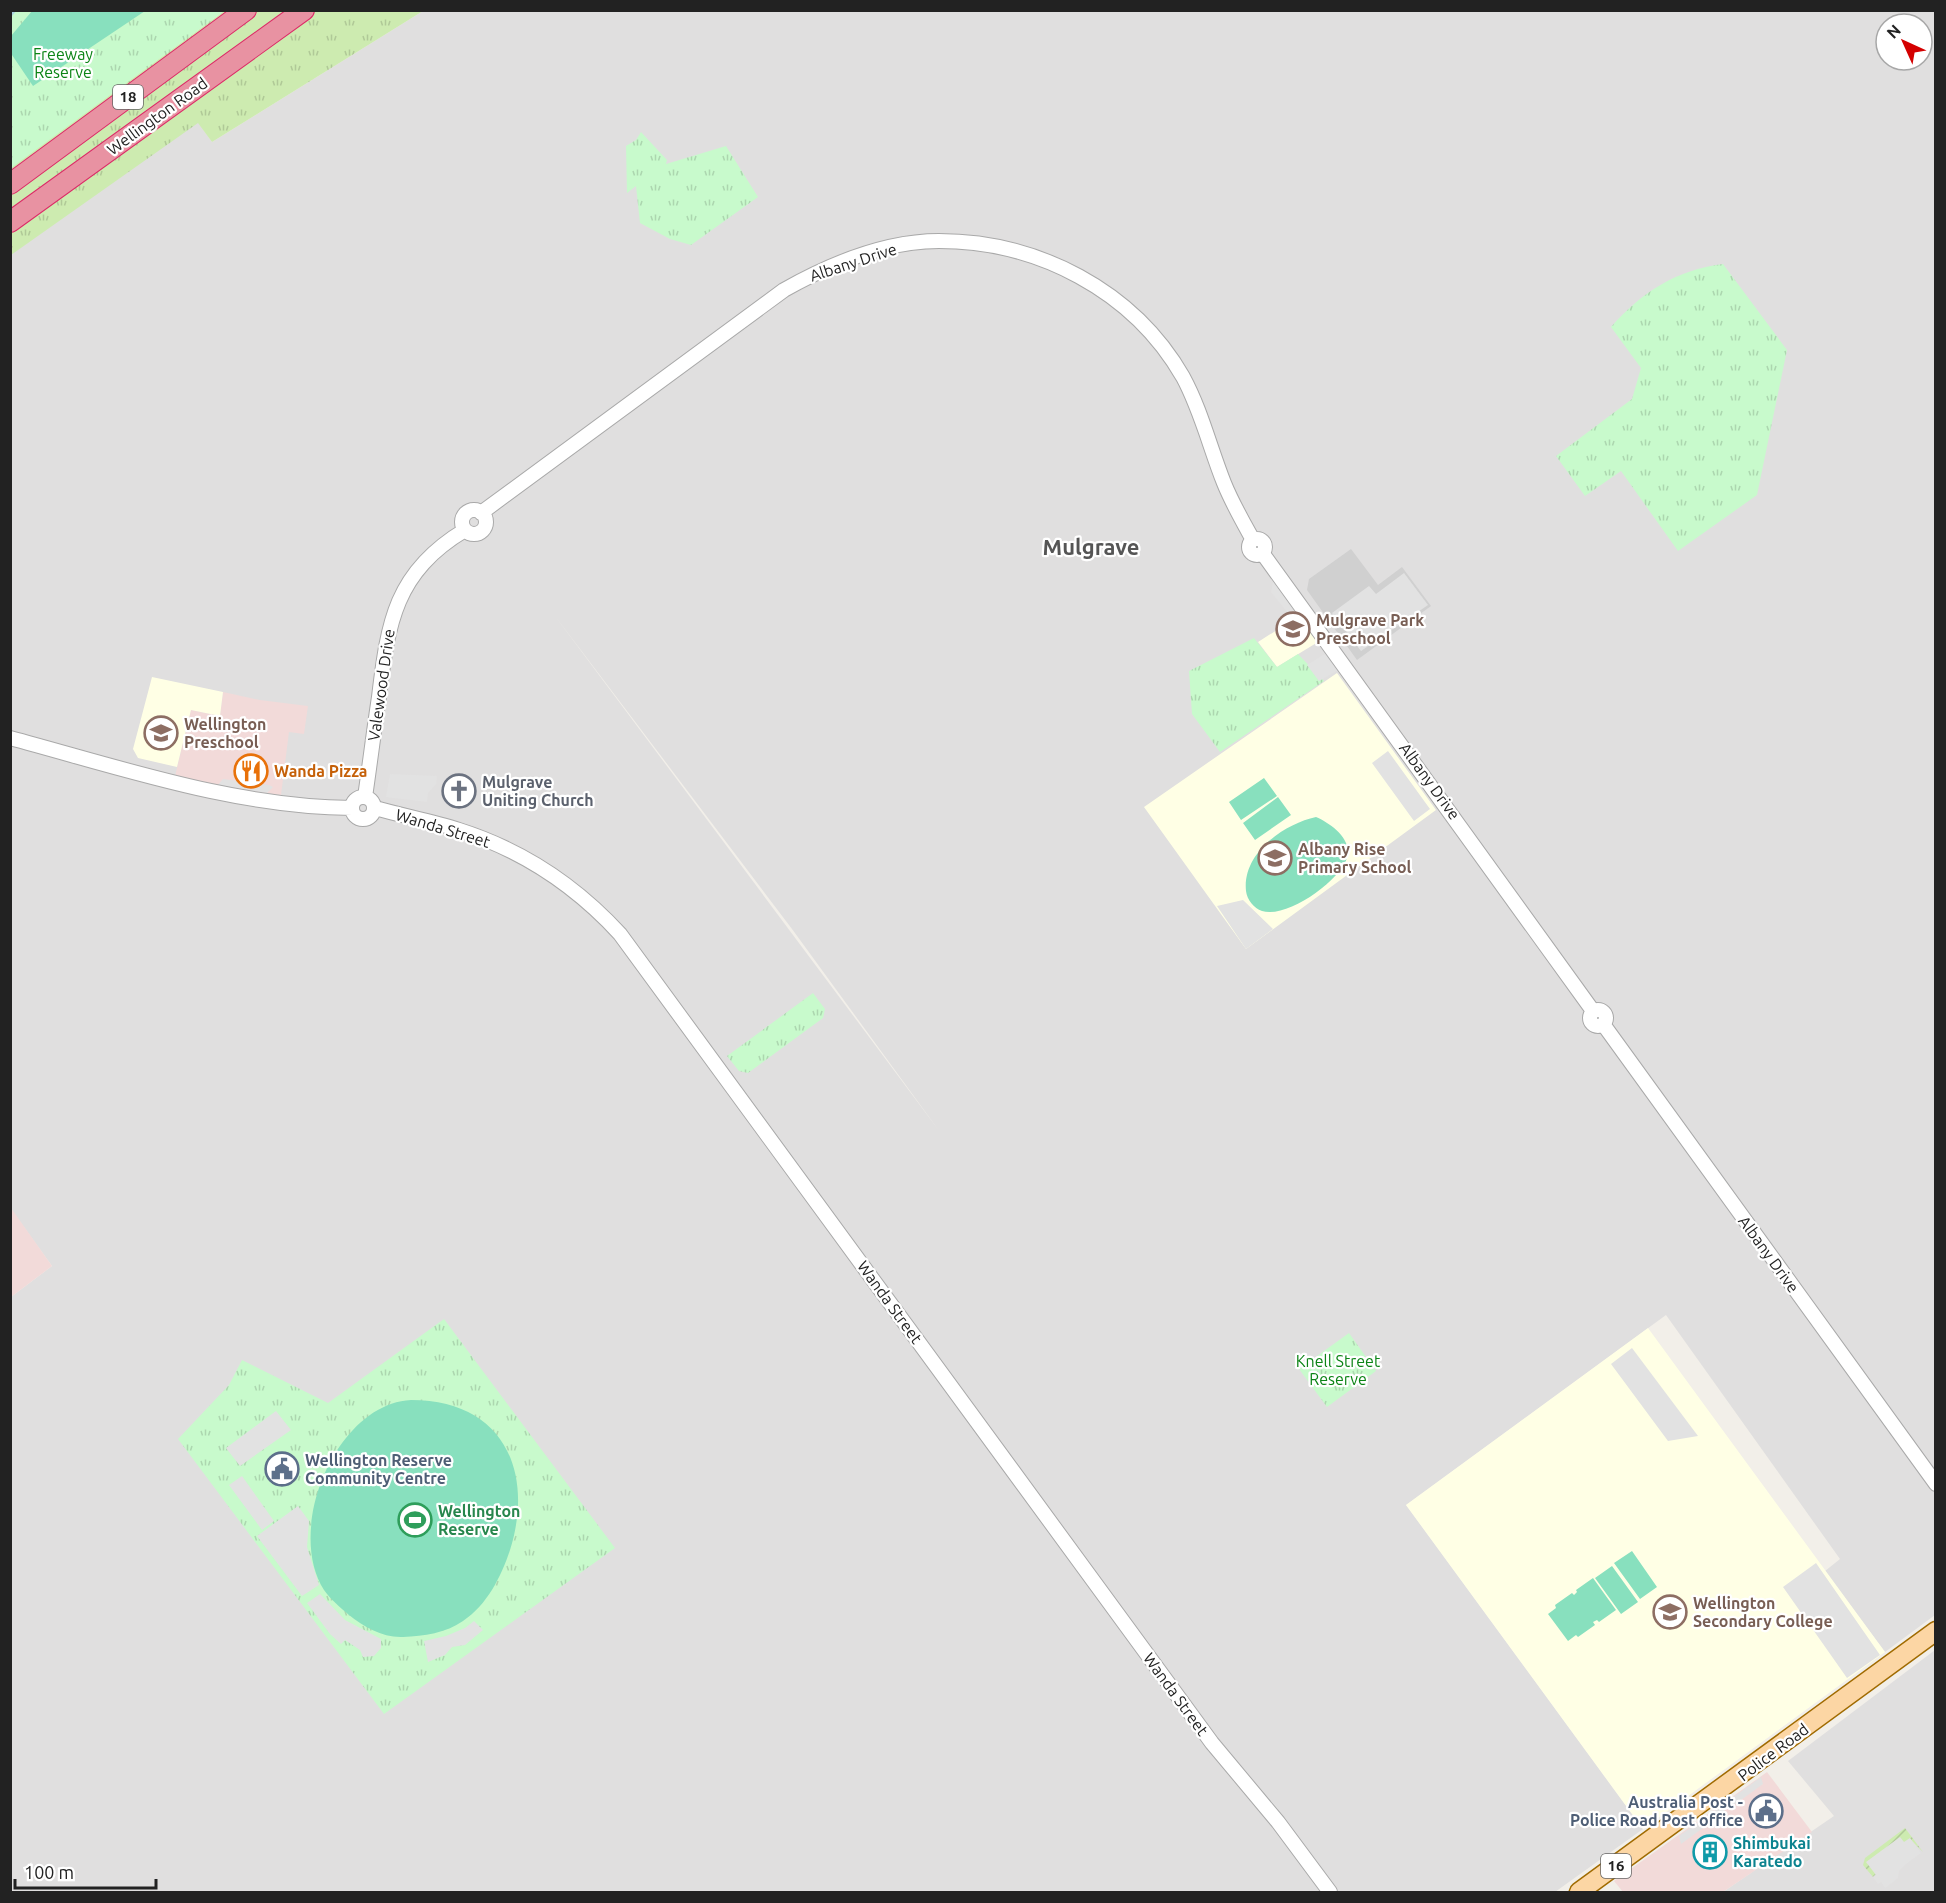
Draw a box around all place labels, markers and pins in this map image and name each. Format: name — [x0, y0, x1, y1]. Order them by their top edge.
school or university icon: Mulgrave Park Preschool — [1275, 611, 1311, 647]
place label: Mulgrave Park Preschool — [1316, 611, 1424, 647]
school or university icon: Wellington Preschool — [143, 715, 179, 751]
place label: Wellington Preschool — [184, 715, 266, 751]
restaurant icon: Wanda Pizza — [233, 753, 269, 789]
place label: Wanda Pizza — [274, 762, 368, 780]
church icon: Mulgrave Uniting Church — [441, 773, 477, 809]
place label: Mulgrave Uniting Church — [482, 773, 594, 809]
school or university icon: Albany Rise Primary School — [1257, 840, 1293, 876]
place label: Albany Rise Primary School — [1298, 840, 1412, 876]
public building icon: Wellington Reserve Community Centre — [264, 1451, 300, 1487]
place label: Wellington Reserve Community Centre — [305, 1451, 452, 1487]
sports icon: Wellington Reserve — [397, 1502, 433, 1538]
place label: Wellington Reserve — [438, 1502, 520, 1538]
school or university icon: Wellington Secondary College — [1652, 1594, 1688, 1630]
place label: Wellington Secondary College — [1693, 1594, 1833, 1630]
place label: Australia Post - Police Road Post office — [1570, 1793, 1743, 1829]
public building icon: Australia Post - Police Road Post office — [1748, 1793, 1784, 1829]
building icon: Shimbukai Karatedo — [1692, 1834, 1728, 1870]
place label: Shimbukai Karatedo — [1733, 1834, 1811, 1870]

